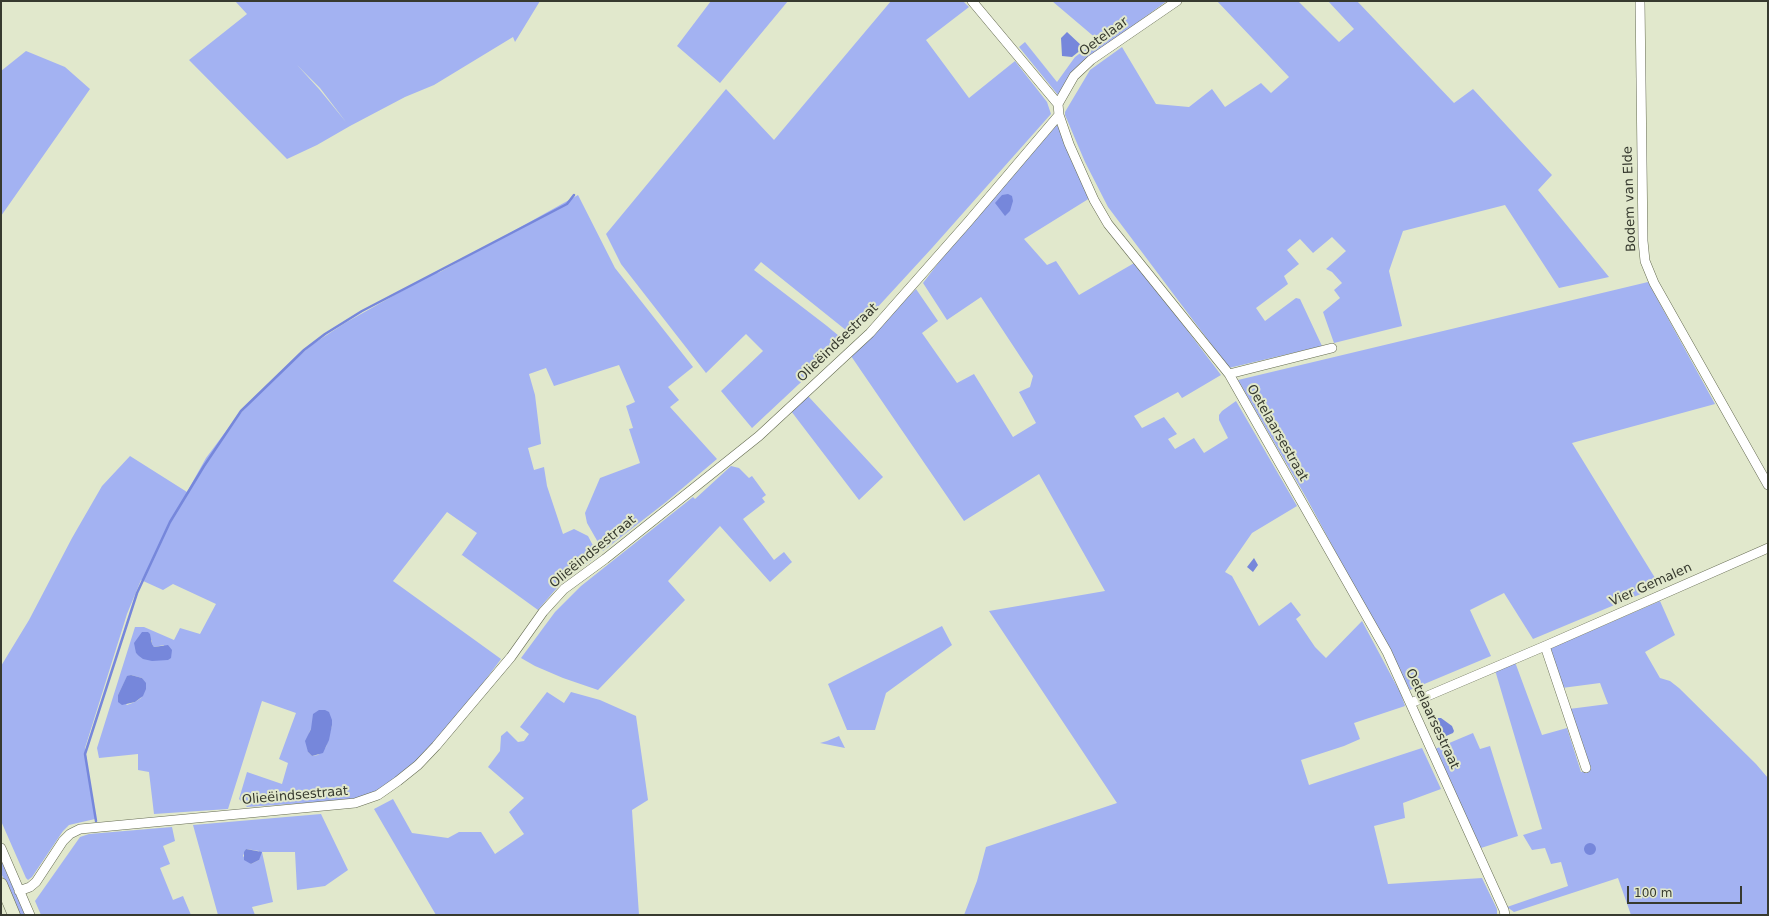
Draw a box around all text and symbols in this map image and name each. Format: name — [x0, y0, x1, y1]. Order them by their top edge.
street label: Oetelaar — [1077, 14, 1131, 60]
street label: Bodem van Elde — [1620, 146, 1640, 252]
street label: Olieëindsestraat — [794, 300, 882, 386]
street label: Oetelaarsestraat — [1243, 382, 1311, 484]
street label: Olieëindsestraat — [547, 512, 639, 592]
street label: Vier Gemalen — [1608, 560, 1694, 610]
street label: Oetelaarsestraat — [1402, 666, 1462, 772]
street label: Olieëindsestraat — [241, 784, 349, 808]
scale bar — [1629, 878, 1744, 904]
text: 100 m — [1634, 886, 1672, 900]

